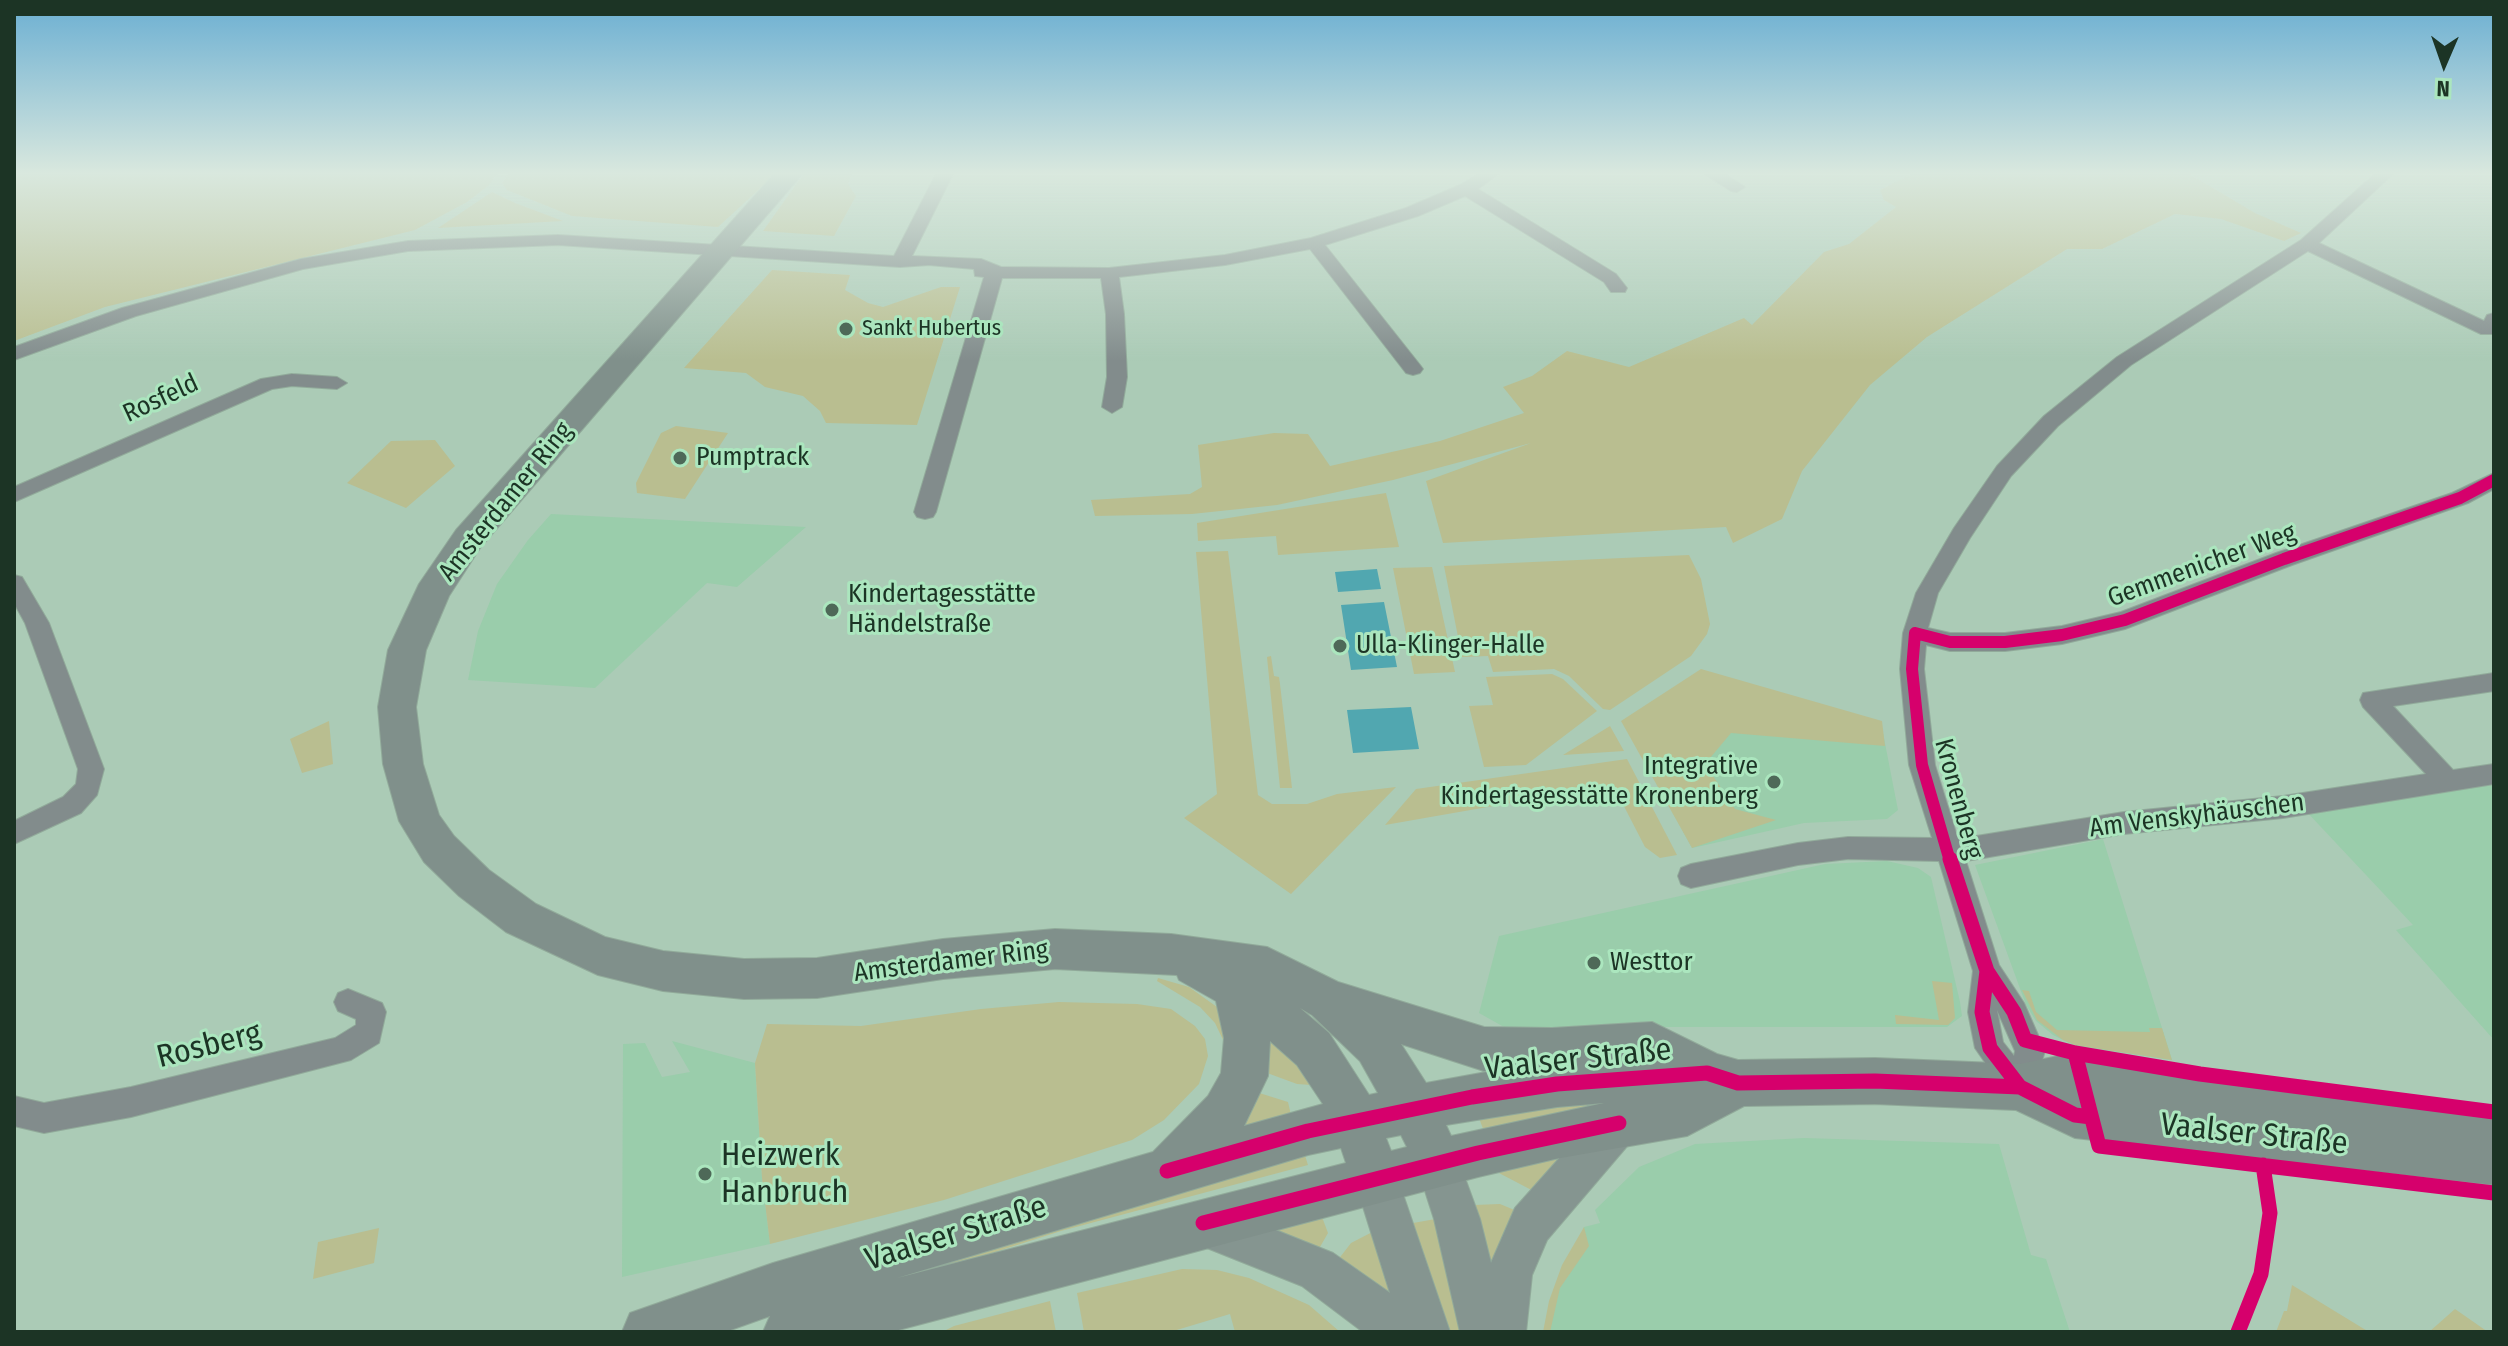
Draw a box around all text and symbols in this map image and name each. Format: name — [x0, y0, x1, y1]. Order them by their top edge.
north arrow — [2404, 24, 2484, 104]
text: N — [2436, 75, 2450, 102]
place label: Sankt Hubertus — [862, 316, 1001, 342]
marker: Sankt Hubertus — [837, 320, 855, 338]
street label: Rosfeld — [118, 368, 204, 430]
street label: Amsterdamer Ring — [432, 416, 580, 588]
place label: Pumptrack — [696, 442, 809, 474]
marker: Pumptrack — [671, 449, 689, 467]
street label: Gemmenicher Weg — [2104, 517, 2300, 615]
place label: Kindertagesstätte Händelstraße — [848, 579, 1036, 640]
marker: Kindertagesstätte Händelstraße — [823, 601, 841, 619]
place label: Ulla-Klinger-Halle — [1356, 630, 1545, 662]
marker: Ulla-Klinger-Halle — [1331, 637, 1349, 655]
street label: Kronenberg — [1927, 735, 1989, 863]
place label: Integrative Kindertagesstätte Kronenberg — [1440, 751, 1758, 812]
marker: Integrative Kindertagesstätte Kronenberg — [1765, 773, 1783, 791]
street label: Am Venskyhäuschen — [2088, 787, 2306, 845]
street label: Amsterdamer Ring — [852, 935, 1050, 989]
place label: Westtor — [1610, 947, 1693, 979]
marker: Westtor — [1585, 954, 1603, 972]
street label: Rosberg — [153, 1015, 265, 1077]
street label: Vaalser Straße — [1483, 1031, 1673, 1089]
street label: Vaalser Straße — [2159, 1106, 2349, 1164]
place label: Heizwerk Hanbruch — [721, 1137, 848, 1212]
marker: Heizwerk Hanbruch — [696, 1165, 714, 1183]
street label: Vaalser Straße — [861, 1188, 1051, 1280]

